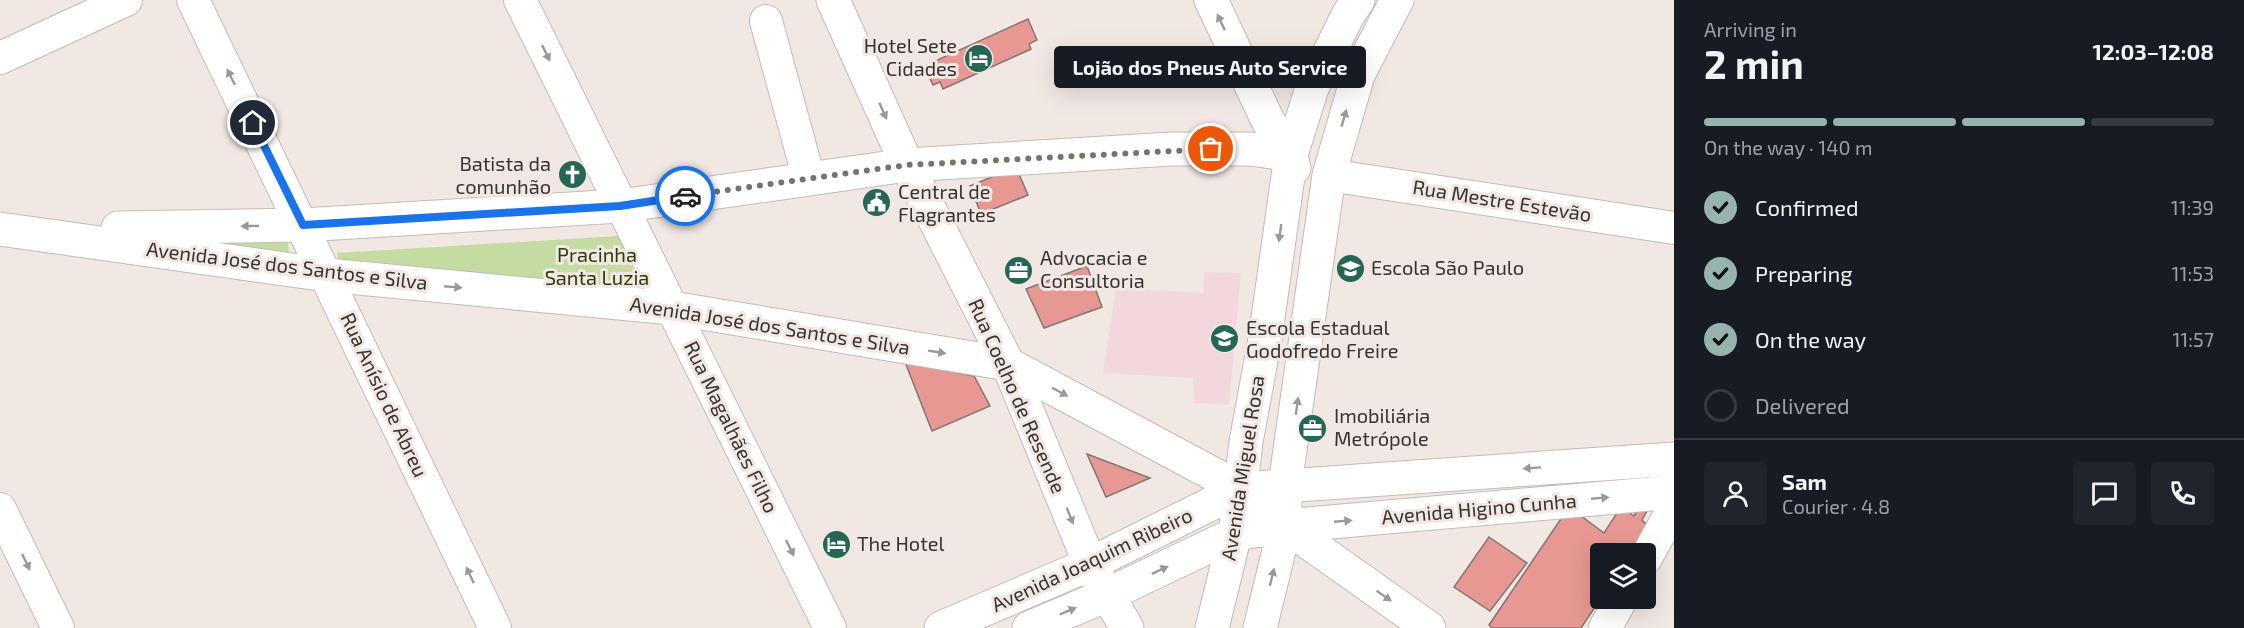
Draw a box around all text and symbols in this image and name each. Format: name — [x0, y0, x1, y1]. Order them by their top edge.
one-way arrow — [1217, 13, 1226, 30]
text: Arriving in — [1704, 17, 1797, 41]
place label: Hotel Sete Cidades — [864, 33, 957, 80]
text: 12:03–12:08 — [2093, 38, 2214, 64]
text: 2 min — [1704, 40, 1804, 87]
hotel icon: Hotel Sete Cidades — [962, 42, 994, 74]
one-way arrow — [541, 44, 551, 61]
callout: Lojão dos Pneus Auto Service — [1055, 47, 1367, 89]
text: Lojão dos Pneus Auto Service — [1072, 55, 1348, 79]
one-way arrow — [226, 69, 236, 86]
pin — [227, 97, 278, 148]
one-way arrow — [878, 102, 887, 119]
icon: home — [236, 106, 269, 139]
one-way arrow — [1340, 109, 1349, 127]
pin — [1185, 123, 1236, 174]
icon: bag — [1194, 132, 1227, 165]
text: On the way · 140 m — [1704, 135, 1873, 159]
place label: Batista da comunhão — [456, 151, 551, 198]
church icon: Batista da comunhão — [556, 159, 588, 191]
courier — [655, 166, 715, 226]
street label: Rua Mestre Estevão — [1411, 174, 1593, 226]
place label: Central de Flagrantes — [898, 179, 996, 226]
icon: car — [669, 180, 702, 213]
public building icon: Central de Flagrantes — [861, 187, 893, 219]
icon: check — [1704, 191, 1737, 224]
text: Confirmed — [1755, 194, 1859, 220]
text: 11:39 — [2171, 195, 2214, 219]
one-way arrow — [241, 221, 260, 231]
one-way arrow — [1275, 224, 1284, 243]
street label: Avenida José dos Santos e Silva — [145, 236, 429, 294]
park label: Pracinha Santa Luzia — [545, 242, 649, 289]
place label: Advocacia e Consultoria — [1040, 245, 1147, 292]
school or university icon: Escola São Paulo — [1334, 252, 1366, 284]
office icon: Advocacia e Consultoria — [1003, 254, 1035, 286]
place label: Escola São Paulo — [1371, 255, 1524, 279]
icon: check — [1704, 257, 1737, 290]
text: Preparing — [1755, 260, 1853, 286]
text: 11:53 — [2172, 261, 2214, 285]
one-way arrow — [443, 282, 462, 292]
street label: Avenida José dos Santos e Silva — [628, 291, 912, 359]
street label: Rua Coelho de Resende — [964, 295, 1072, 497]
street label: Rua Anísio de Abreu — [336, 309, 434, 481]
place label: Escola Estadual Godofredo Freire — [1246, 315, 1399, 362]
school or university icon: Escola Estadual Godofredo Freire — [1209, 323, 1241, 355]
icon: check — [1704, 323, 1737, 356]
text: On the way — [1755, 326, 1866, 352]
text: 11:57 — [2172, 327, 2214, 351]
street label: Rua Magalhães Filho — [680, 337, 784, 516]
one-way arrow — [928, 348, 947, 357]
street label: Avenida Miguel Rosa — [1216, 374, 1269, 562]
one-way arrow — [1051, 387, 1068, 397]
text: Delivered — [1755, 392, 1850, 418]
one-way arrow — [1292, 396, 1301, 415]
place label: Imobiliária Metrópole — [1334, 403, 1430, 450]
office icon: Imobiliária Metrópole — [1297, 412, 1329, 444]
button: person — [1704, 462, 1767, 525]
button: chat — [2073, 462, 2136, 525]
button: phone — [2151, 462, 2214, 525]
one-way arrow — [1522, 463, 1541, 473]
text: Sam — [1782, 468, 1827, 494]
street label: Avenida Higino Cunha — [1380, 488, 1577, 528]
one-way arrow — [1591, 493, 1610, 503]
text: Courier · 4.8 — [1782, 494, 1890, 518]
street label: Avenida Joaquim Ribeiro — [987, 502, 1196, 616]
one-way arrow — [1066, 507, 1075, 525]
one-way arrow — [1334, 516, 1353, 526]
hotel icon: The Hotel — [820, 528, 852, 560]
place label: The Hotel — [857, 531, 944, 555]
one-way arrow — [786, 539, 795, 556]
map controls — [1590, 543, 1656, 609]
button: layers — [1590, 543, 1656, 609]
one-way arrow — [21, 553, 30, 570]
one-way arrow — [1151, 565, 1168, 574]
one-way arrow — [465, 567, 474, 584]
one-way arrow — [1268, 568, 1278, 586]
one-way arrow — [1375, 590, 1391, 602]
one-way arrow — [1059, 606, 1077, 615]

